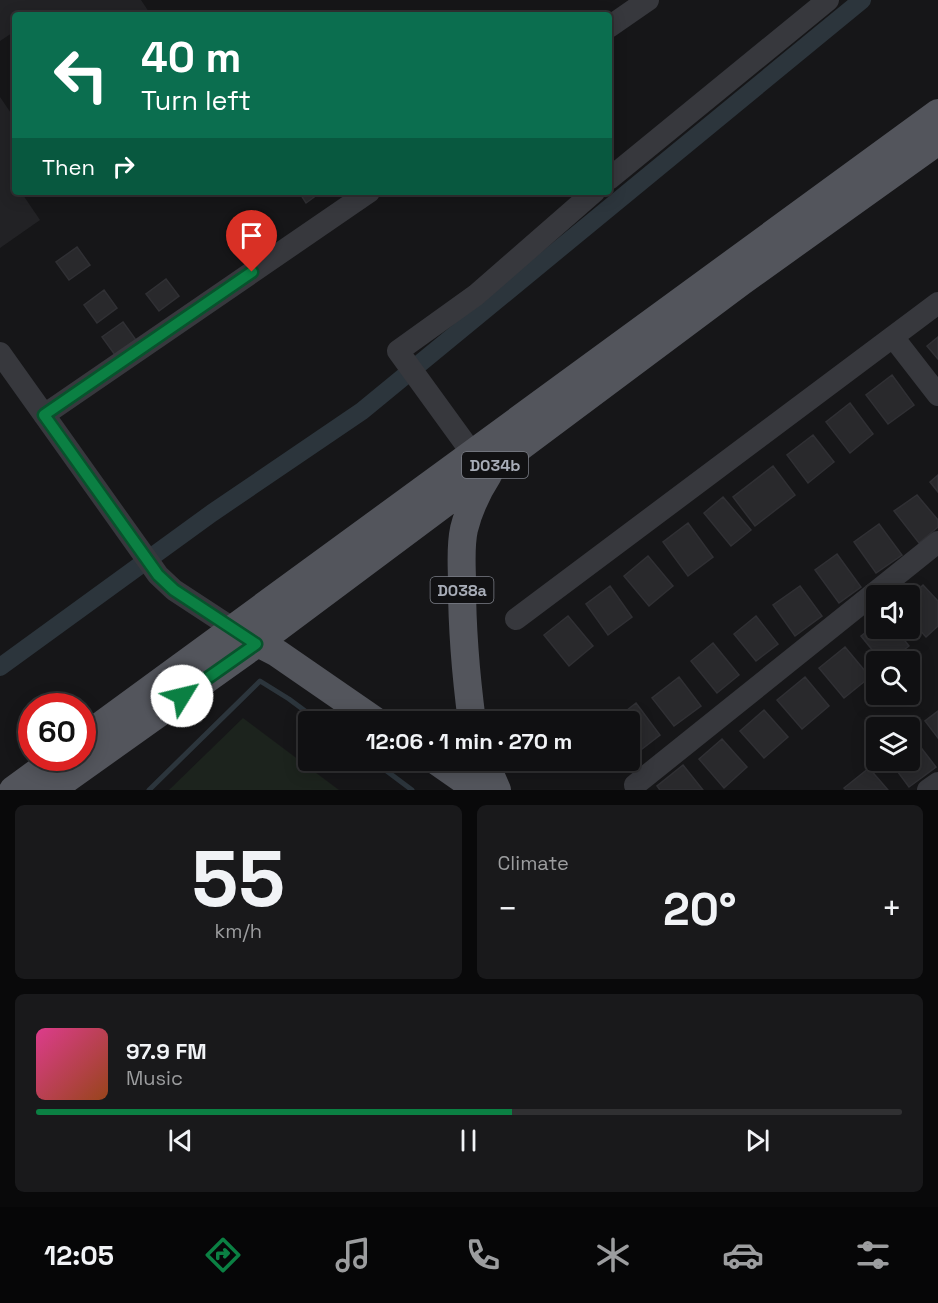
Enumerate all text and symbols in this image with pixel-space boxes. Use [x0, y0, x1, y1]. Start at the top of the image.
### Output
text: 40 m [141, 31, 241, 84]
icon: left [42, 36, 120, 114]
text: Turn left [141, 83, 251, 118]
icon: right [107, 150, 140, 183]
text: Then [42, 153, 95, 181]
pin [226, 210, 277, 272]
icon: arrive [235, 219, 268, 252]
road number: D034b [462, 452, 528, 478]
road number: D038a [430, 577, 494, 603]
map controls [866, 585, 920, 771]
button: sound [866, 585, 920, 639]
button: search [866, 651, 920, 705]
position arrow [150, 664, 214, 728]
speed limit sign: 60 [18, 693, 96, 771]
button: layers [866, 717, 920, 771]
text: 12:06 · 1 min · 270 m [366, 727, 572, 755]
text: 55 [191, 829, 285, 929]
text: Climate [498, 850, 569, 876]
text: 20° [663, 881, 737, 938]
text: − [498, 888, 518, 930]
text: + [882, 888, 902, 930]
text: km/h [214, 918, 262, 944]
text: 97.9 FM [126, 1037, 207, 1065]
text: Music [126, 1065, 183, 1091]
icon: previous [164, 1124, 197, 1157]
icon: pause [452, 1124, 485, 1157]
icon: next [741, 1124, 774, 1157]
icon: directions [202, 1234, 244, 1276]
icon: music [332, 1234, 374, 1276]
icon: phone [462, 1234, 504, 1276]
icon: climate [592, 1234, 634, 1276]
icon: car [722, 1234, 764, 1276]
icon: filters [852, 1234, 894, 1276]
text: 12:05 [44, 1238, 114, 1273]

